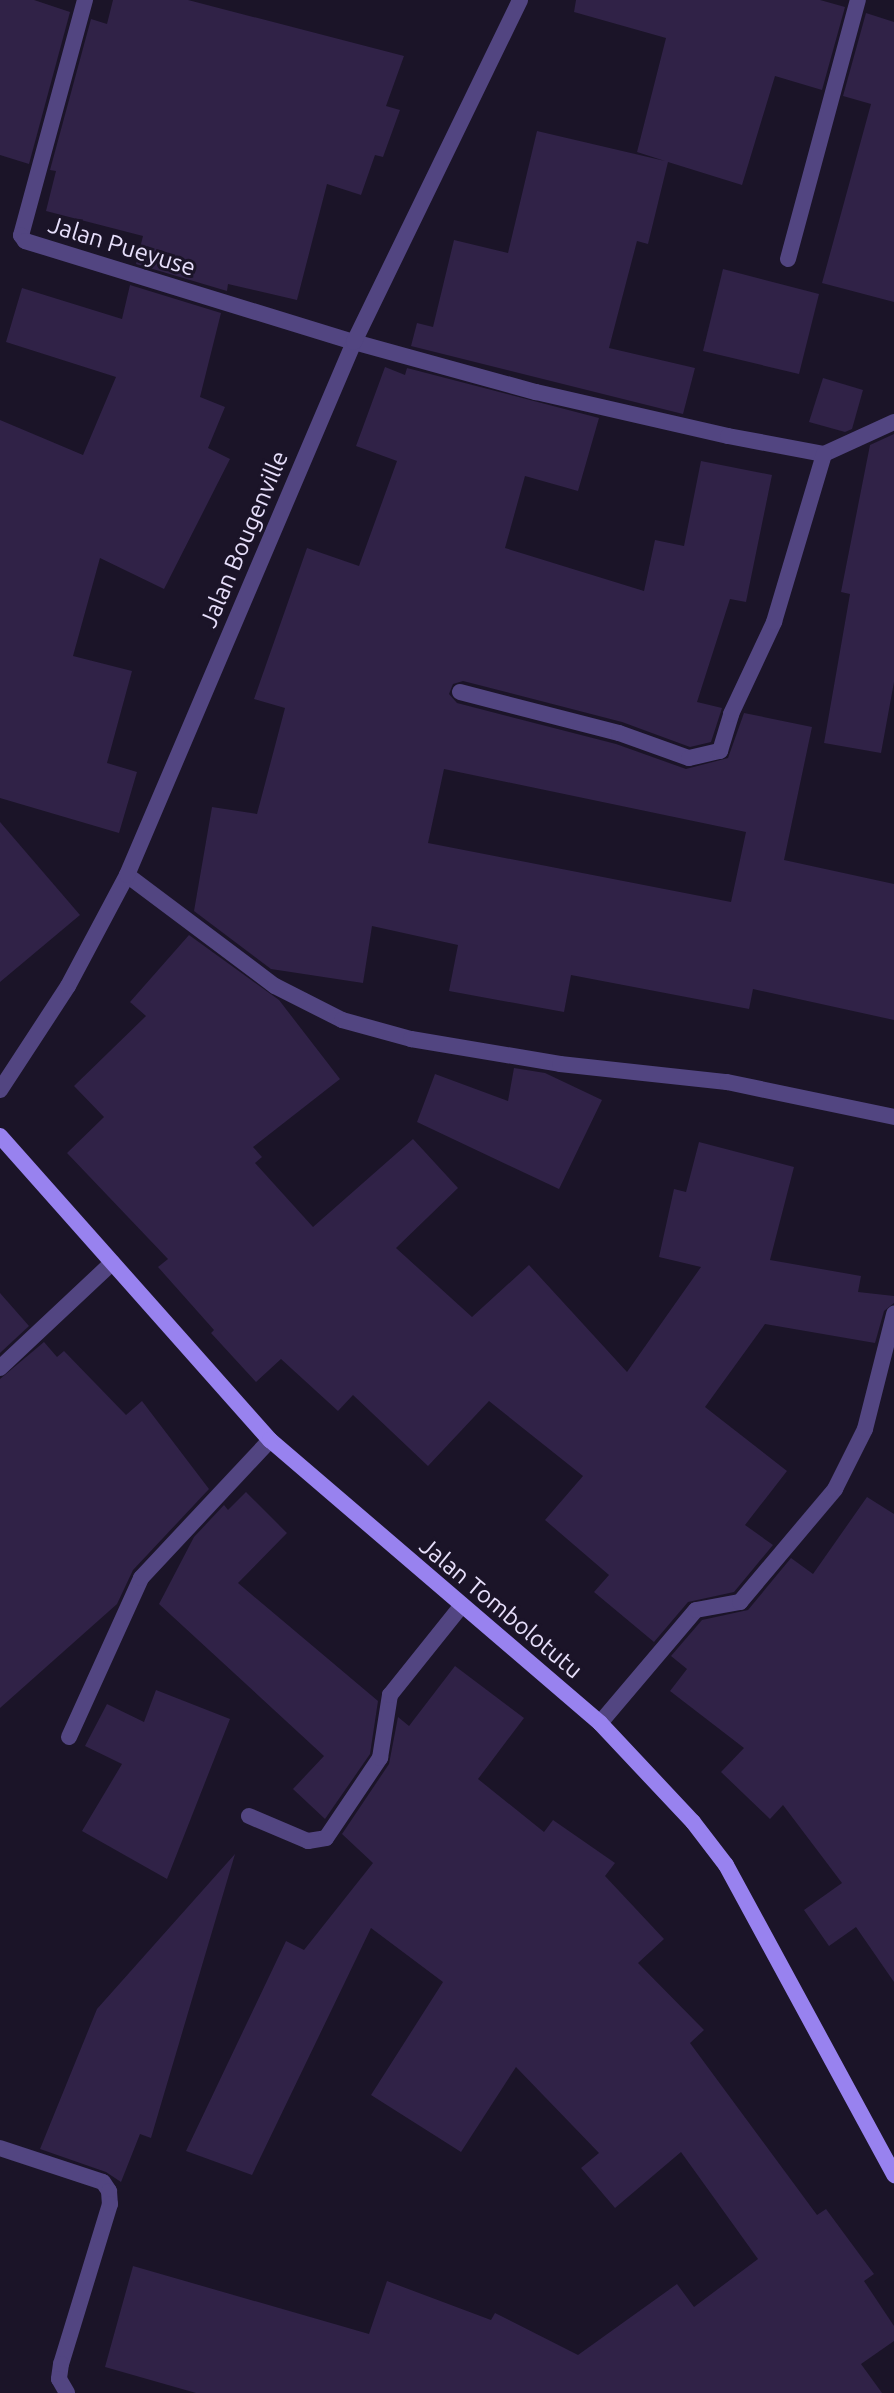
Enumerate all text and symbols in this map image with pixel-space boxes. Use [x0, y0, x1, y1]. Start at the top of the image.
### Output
street label: Jalan Pueyuse [45, 210, 199, 282]
street label: Jalan Bougenville [194, 446, 294, 632]
street label: Jalan Tombolotutu [414, 1532, 588, 1684]

